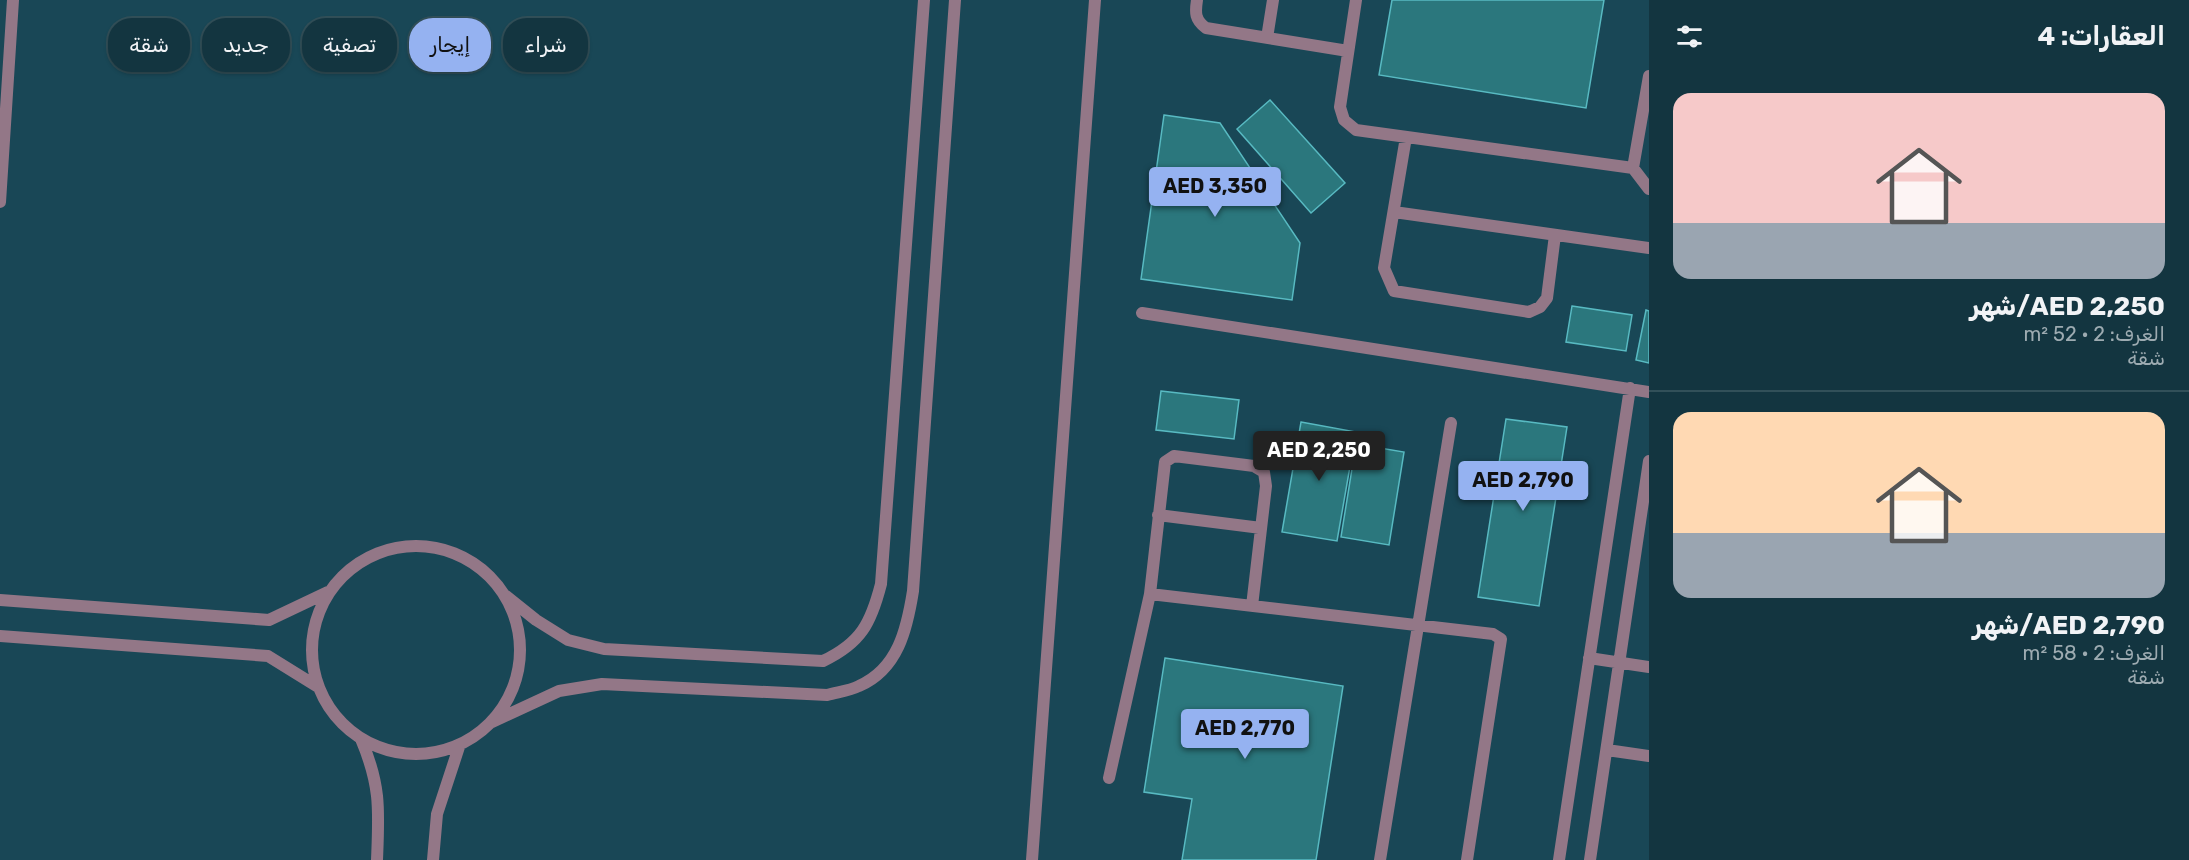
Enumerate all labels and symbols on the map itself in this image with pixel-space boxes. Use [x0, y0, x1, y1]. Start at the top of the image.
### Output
pin: AED 3,350 [1146, 167, 1284, 218]
pin: AED 2,250 [1250, 431, 1388, 482]
pin: AED 2,790 [1454, 461, 1592, 512]
pin: AED 2,770 [1176, 709, 1314, 760]

